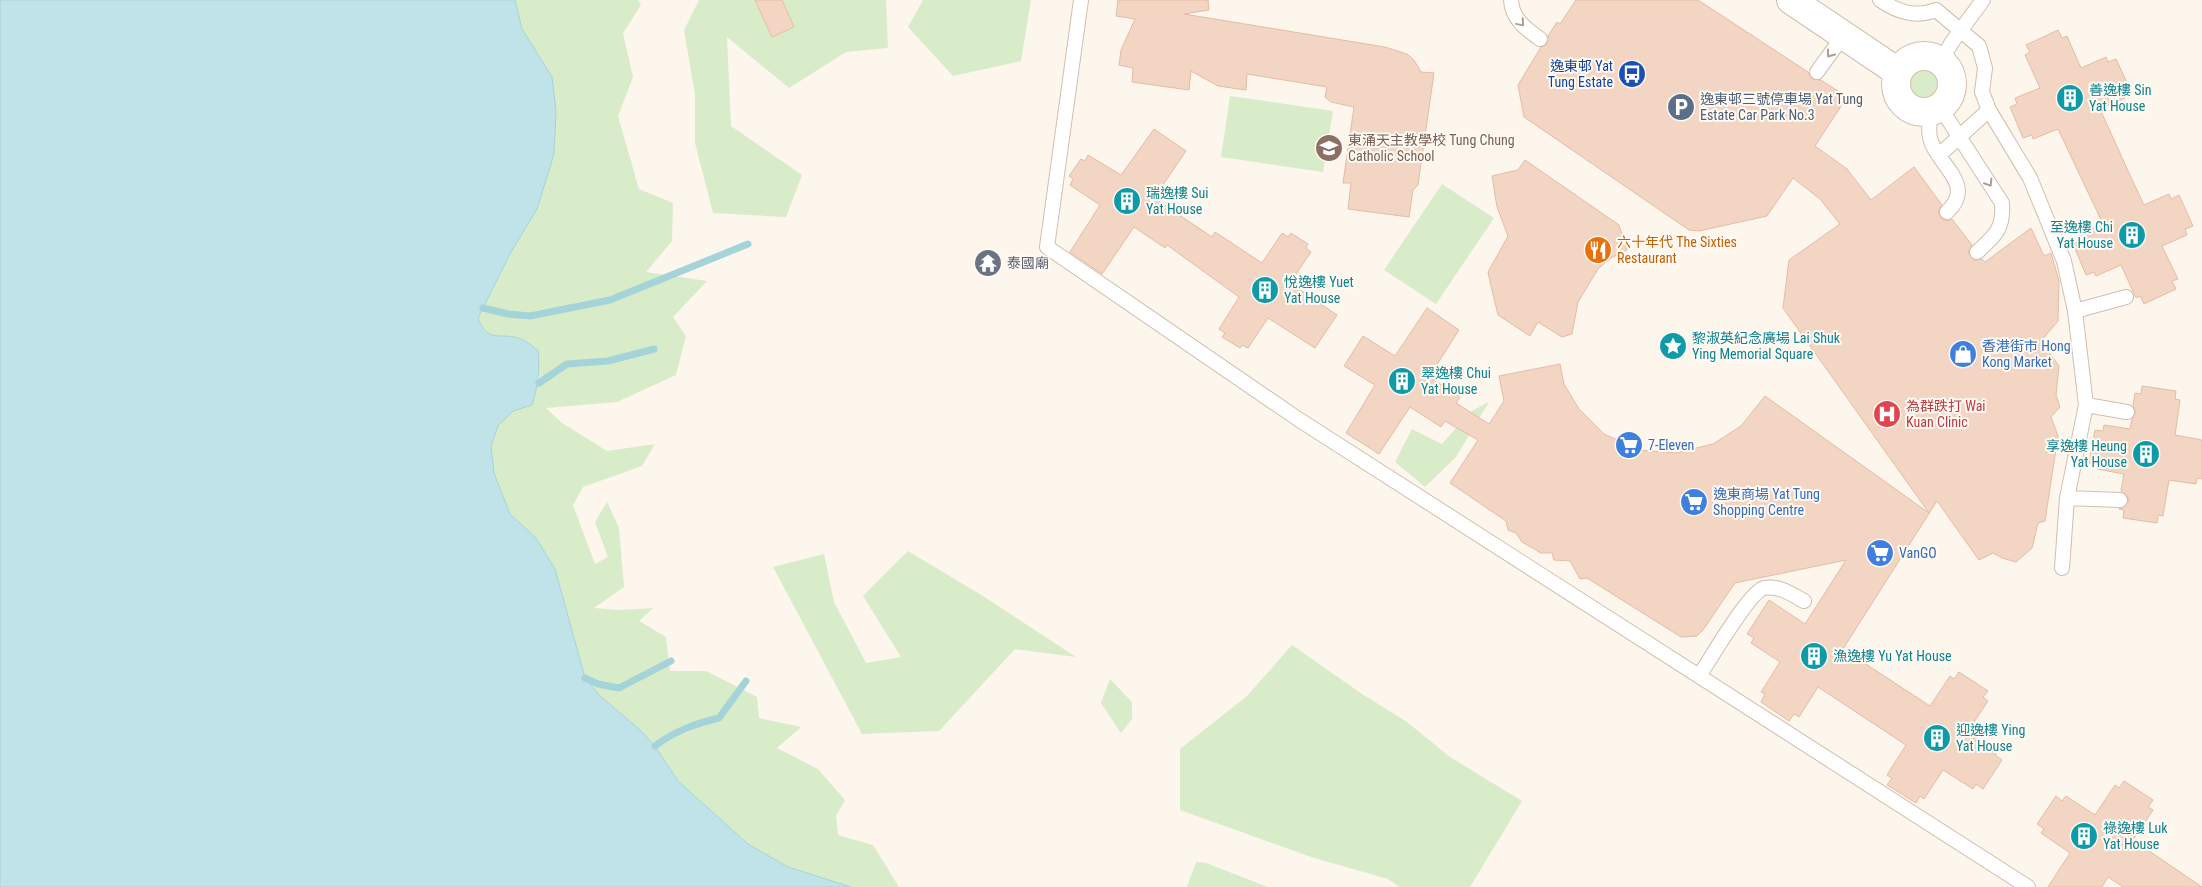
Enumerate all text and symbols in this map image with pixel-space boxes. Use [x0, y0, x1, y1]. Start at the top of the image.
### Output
one-way arrow [1515, 17, 1524, 26]
one-way arrow [1827, 48, 1836, 58]
place label: 逸東邨 Yat Tung Estate [1548, 58, 1613, 90]
bus stop icon: 逸東邨 Yat Tung Estate [1617, 59, 1647, 89]
place label: 善逸樓 Sin Yat House [2089, 82, 2151, 114]
building icon: 善逸樓 Sin Yat House [2055, 83, 2085, 113]
place label: 逸東邨三號停車場 Yat Tung Estate Car Park No.3 [1700, 91, 1863, 123]
parking icon: 逸東邨三號停車場 Yat Tung Estate Car Park No.3 [1666, 92, 1696, 122]
place label: 東涌天主教學校 Tung Chung Catholic School [1348, 132, 1515, 164]
school or university icon: 東涌天主教學校 Tung Chung Catholic School [1314, 133, 1344, 163]
one-way arrow [1983, 178, 1993, 187]
place label: 瑞逸樓 Sui Yat House [1146, 185, 1208, 217]
building icon: 瑞逸樓 Sui Yat House [1112, 186, 1142, 216]
place label: 至逸樓 Chi Yat House [2050, 219, 2113, 251]
building icon: 至逸樓 Chi Yat House [2117, 220, 2147, 250]
place label: 六十年代 The Sixties Restaurant [1617, 234, 1737, 266]
restaurant icon: 六十年代 The Sixties Restaurant [1583, 235, 1613, 265]
temple icon: 泰國廟 [973, 248, 1003, 278]
place label: 泰國廟 [1007, 255, 1049, 271]
place label: 悅逸樓 Yuet Yat House [1284, 274, 1354, 306]
building icon: 悅逸樓 Yuet Yat House [1250, 275, 1280, 305]
place label: 黎淑英紀念廣場 Lai Shuk Ying Memorial Square [1692, 330, 1841, 362]
place icon: 黎淑英紀念廣場 Lai Shuk Ying Memorial Square [1658, 331, 1688, 361]
place label: 香港街市 Hong Kong Market [1982, 338, 2071, 370]
shop icon: 香港街市 Hong Kong Market [1948, 339, 1978, 369]
place label: 翠逸樓 Chui Yat House [1421, 365, 1491, 397]
building icon: 翠逸樓 Chui Yat House [1387, 366, 1417, 396]
place label: 為群跌打 Wai Kuan Clinic [1906, 398, 1986, 430]
hospital icon: 為群跌打 Wai Kuan Clinic [1872, 399, 1902, 429]
supermarket icon: 7-Eleven [1614, 430, 1644, 460]
place label: 7-Eleven [1648, 437, 1694, 453]
place label: 享逸樓 Heung Yat House [2046, 438, 2127, 470]
building icon: 享逸樓 Heung Yat House [2131, 439, 2161, 469]
place label: 逸東商場 Yat Tung Shopping Centre [1713, 486, 1820, 518]
supermarket icon: 逸東商場 Yat Tung Shopping Centre [1679, 487, 1709, 517]
supermarket icon: VanGO [1865, 538, 1895, 568]
place label: VanGO [1899, 545, 1937, 561]
building icon: 漁逸樓 Yu Yat House [1799, 641, 1829, 671]
place label: 漁逸樓 Yu Yat House [1833, 648, 1952, 664]
place label: 迎逸樓 Ying Yat House [1956, 722, 2025, 754]
building icon: 迎逸樓 Ying Yat House [1922, 723, 1952, 753]
place label: 祿逸樓 Luk Yat House [2103, 820, 2168, 852]
building icon: 祿逸樓 Luk Yat House [2069, 821, 2099, 851]

